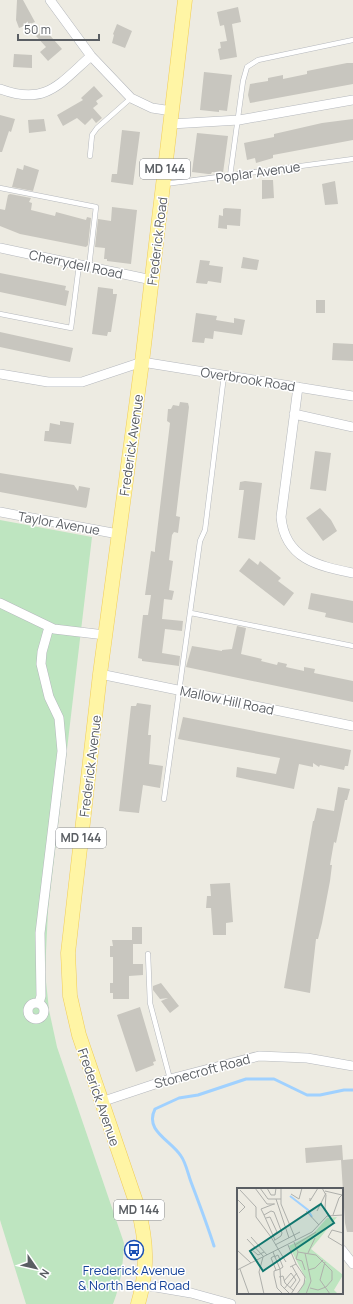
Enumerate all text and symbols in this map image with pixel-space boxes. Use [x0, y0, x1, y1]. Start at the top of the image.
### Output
scale bar [18, 16, 99, 42]
text: 50 m [24, 21, 51, 38]
street label: Poplar Avenue [215, 157, 302, 187]
road number: MD 144 [140, 159, 190, 179]
street label: Frederick Road [143, 196, 171, 286]
street label: Cherrydell Road [28, 245, 124, 283]
street label: Overbrook Road [199, 363, 297, 395]
street label: Frederick Avenue [115, 393, 147, 497]
street label: Taylor Avenue [17, 507, 102, 539]
street label: Mallow Hill Road [178, 681, 276, 719]
street label: Frederick Avenue [75, 714, 105, 818]
road number: MD 144 [56, 828, 106, 848]
street label: Frederick Avenue [74, 1046, 124, 1149]
street label: Stonecroft Road [152, 1050, 252, 1092]
inset map [237, 1188, 343, 1294]
road number: MD 144 [114, 1200, 164, 1220]
bus stop icon: Frederick Avenue & North Bend Road [123, 1239, 145, 1261]
north arrow [16, 1248, 56, 1288]
place label: Frederick Avenue & North Bend Road [78, 1261, 190, 1294]
text: N [36, 1266, 53, 1281]

